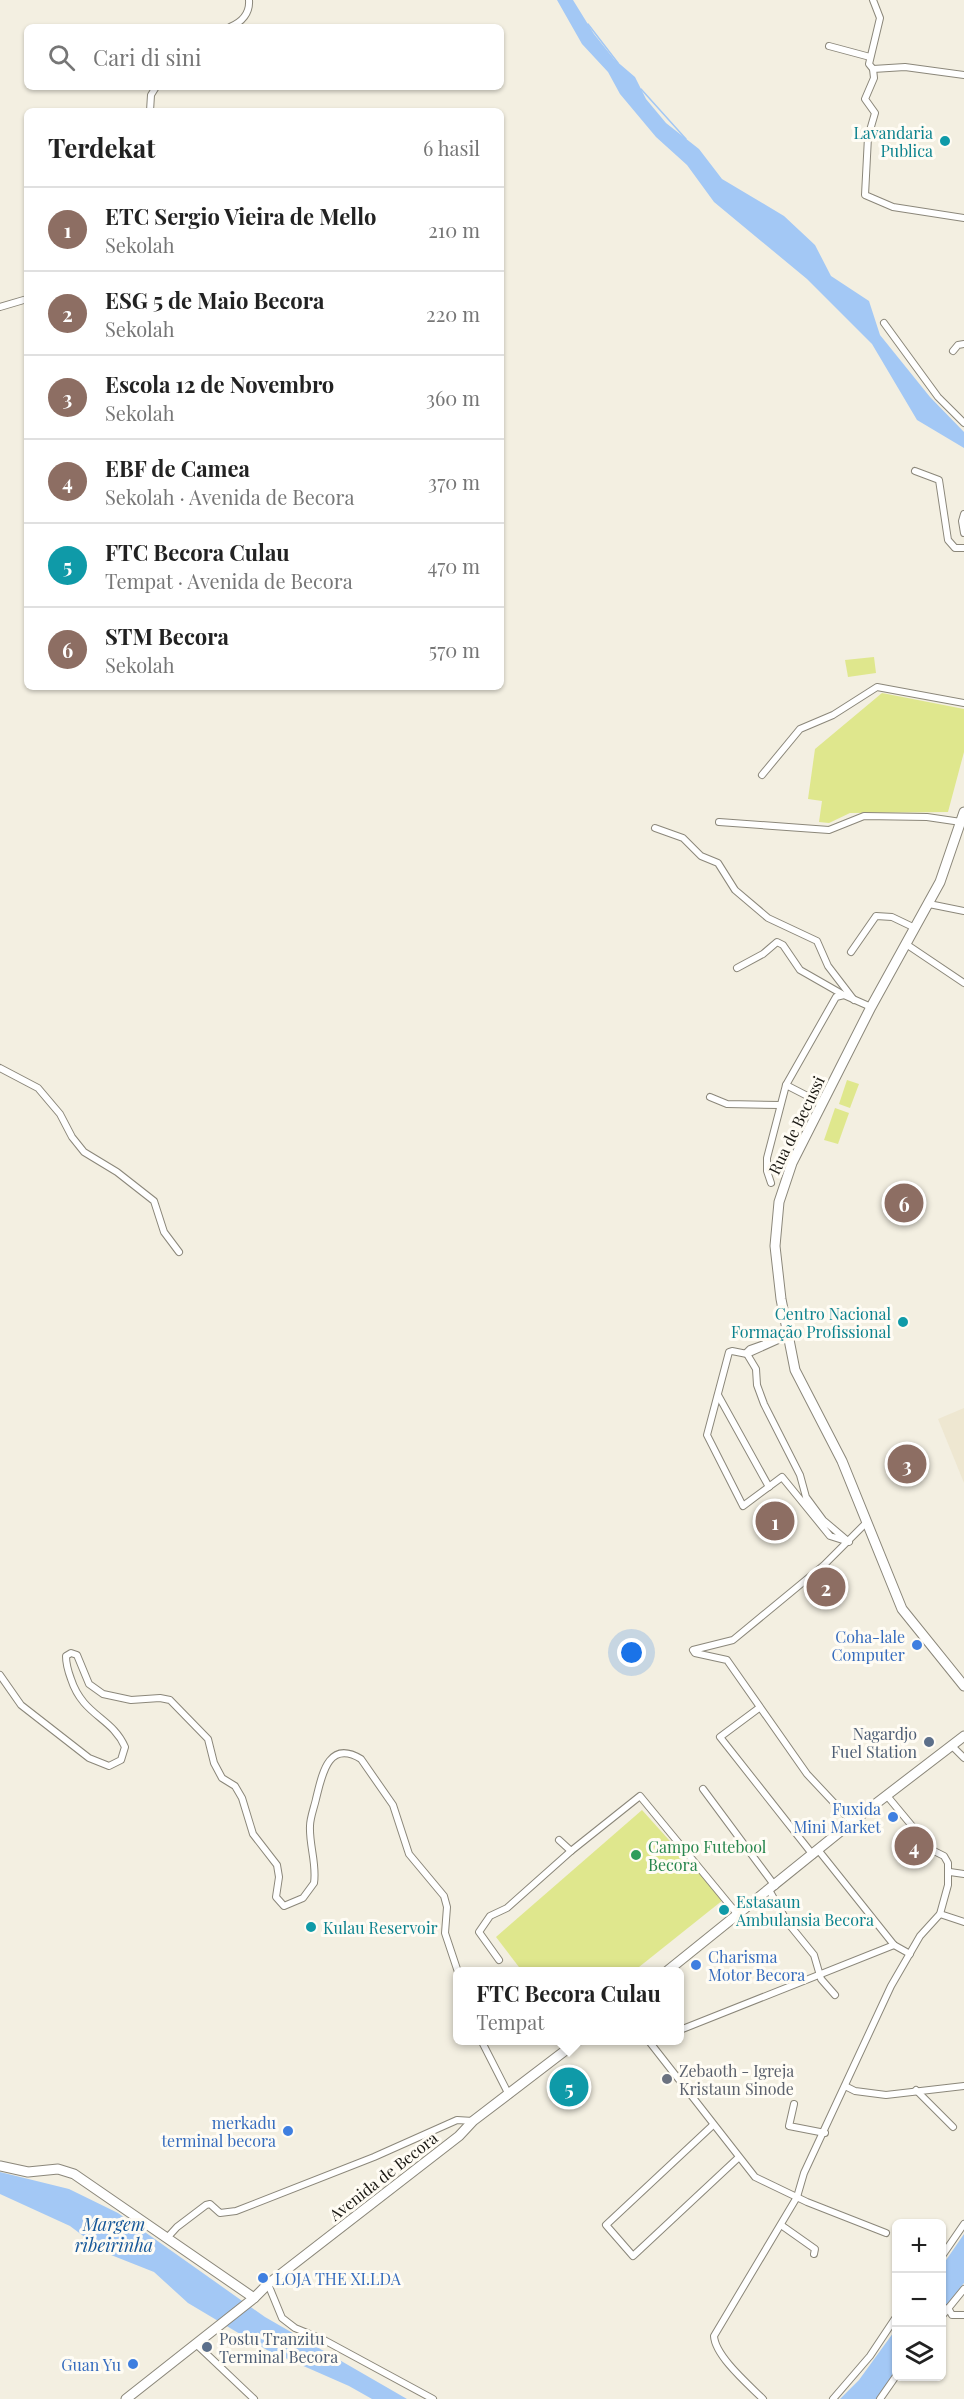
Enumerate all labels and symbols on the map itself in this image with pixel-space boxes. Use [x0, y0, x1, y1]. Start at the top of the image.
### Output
place label: Lavandaria Publica [853, 122, 933, 161]
marker: Lavandaria Publica [938, 134, 952, 148]
street label: Rua de Becussi [763, 1072, 829, 1178]
pin: 6 [884, 1180, 924, 1226]
place label: Centro Nacional Formação Profissional [731, 1303, 891, 1342]
marker: Centro Nacional Formação Profissional [896, 1315, 910, 1329]
pin: 3 [888, 1442, 926, 1486]
pin: 1 [756, 1498, 794, 1544]
pin: 2 [806, 1564, 846, 1610]
place label: Coha-lale Computer [832, 1626, 905, 1665]
your location [617, 1638, 646, 1667]
marker: Coha-lale Computer [910, 1638, 924, 1652]
place label: Nagardjo Fuel Station [831, 1723, 917, 1762]
marker: Nagardjo Fuel Station [922, 1735, 936, 1749]
place label: Fuxida Mini Market [793, 1798, 881, 1837]
marker: Fuxida Mini Market [886, 1810, 900, 1824]
pin: 4 [894, 1824, 934, 1868]
place label: Campo Futebool Becora [648, 1836, 767, 1875]
marker: Campo Futebool Becora [629, 1848, 643, 1862]
place label: Estasaun Ambulansia Becora [735, 1891, 874, 1930]
marker: Estasaun Ambulansia Becora [717, 1903, 731, 1917]
place label: Kulau Reservoir [323, 1917, 438, 1938]
marker: Kulau Reservoir [304, 1920, 318, 1934]
place label: Charisma Motor Becora [708, 1946, 805, 1985]
marker: Charisma Motor Becora [689, 1958, 703, 1972]
place label: Zebaoth - Igreja Kristaun Sinode [679, 2060, 794, 2099]
pin: 5 [550, 2064, 588, 2110]
marker: Zebaoth - Igreja Kristaun Sinode [660, 2072, 674, 2086]
place label: merkadu terminal becora [161, 2112, 276, 2151]
marker: merkadu terminal becora [281, 2124, 295, 2138]
street label: Avenida de Becora [324, 2127, 442, 2226]
water label: Margem ribeirinha [75, 2212, 153, 2257]
place label: LOJA THE XI.LDA [275, 2268, 402, 2289]
marker: LOJA THE XI.LDA [256, 2271, 270, 2285]
place label: Postu Tranzitu Terminal Becora [219, 2328, 338, 2367]
marker: Postu Tranzitu Terminal Becora [200, 2340, 214, 2354]
place label: Guan Yu [61, 2354, 121, 2375]
marker: Guan Yu [126, 2357, 140, 2371]

